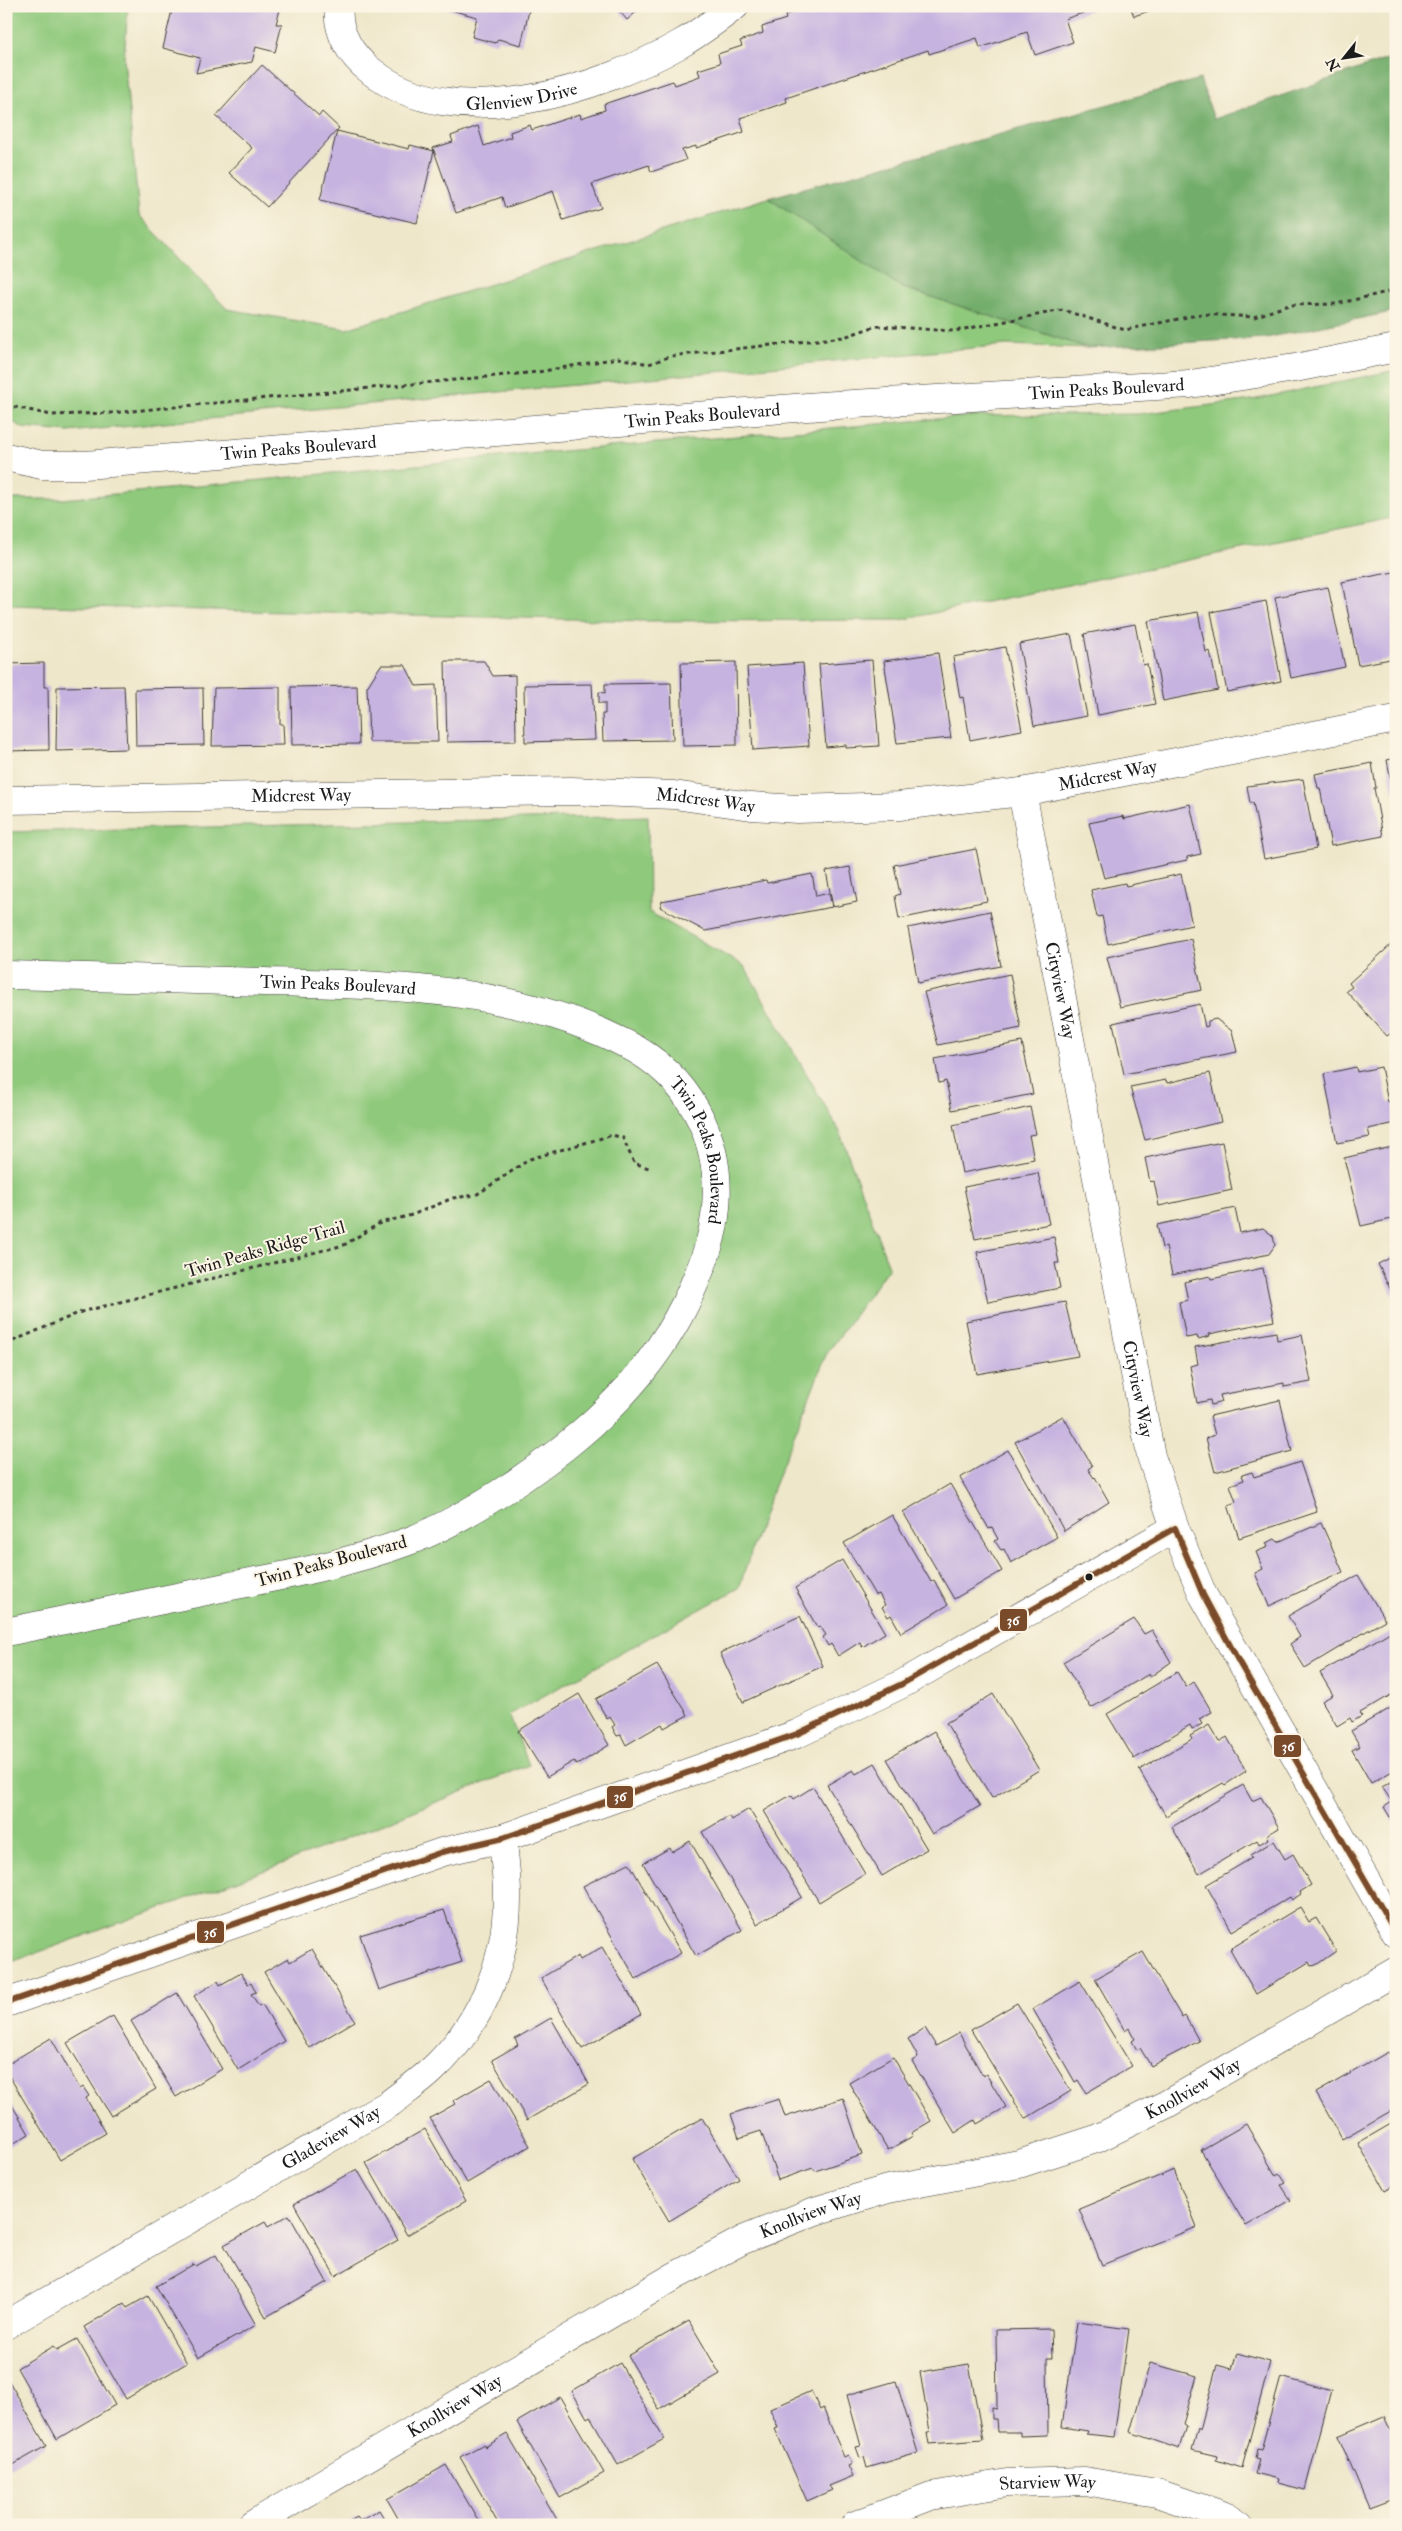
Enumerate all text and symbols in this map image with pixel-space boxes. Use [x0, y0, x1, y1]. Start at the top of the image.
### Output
north arrow [1320, 32, 1370, 82]
text: N [1322, 54, 1344, 75]
street label: Glenview Drive [466, 77, 581, 116]
street label: Twin Peaks Boulevard [1028, 373, 1185, 406]
street label: Twin Peaks Boulevard [623, 398, 781, 434]
street label: Twin Peaks Boulevard [220, 431, 377, 466]
street label: Midcrest Way [1056, 755, 1160, 797]
street label: Midcrest Way [251, 783, 352, 808]
street label: Midcrest Way [655, 783, 757, 818]
street label: Cityview Way [1039, 940, 1081, 1042]
street label: Twin Peaks Boulevard [259, 971, 417, 1001]
street label: Twin Peaks Boulevard [664, 1072, 728, 1226]
street label: Twin Peaks Ridge Trail [183, 1216, 348, 1283]
street label: Cityview Way [1117, 1338, 1158, 1440]
street label: Twin Peaks Boulevard [253, 1530, 410, 1593]
unlabelled marker [1084, 1572, 1094, 1582]
line badge: 36 [999, 1608, 1028, 1632]
text: 36 [1007, 1612, 1020, 1629]
line badge: 36 [1273, 1734, 1302, 1758]
text: 36 [1282, 1738, 1295, 1755]
line badge: 36 [606, 1785, 634, 1809]
text: 36 [614, 1788, 627, 1805]
line badge: 36 [196, 1920, 225, 1944]
text: 36 [204, 1924, 217, 1941]
street label: Knollview Way [1141, 2052, 1246, 2125]
street label: Gladeview Way [278, 2100, 386, 2176]
street label: Knollview Way [757, 2186, 865, 2244]
street label: Knollview Way [403, 2369, 507, 2443]
street label: Starview Way [997, 2470, 1099, 2496]

